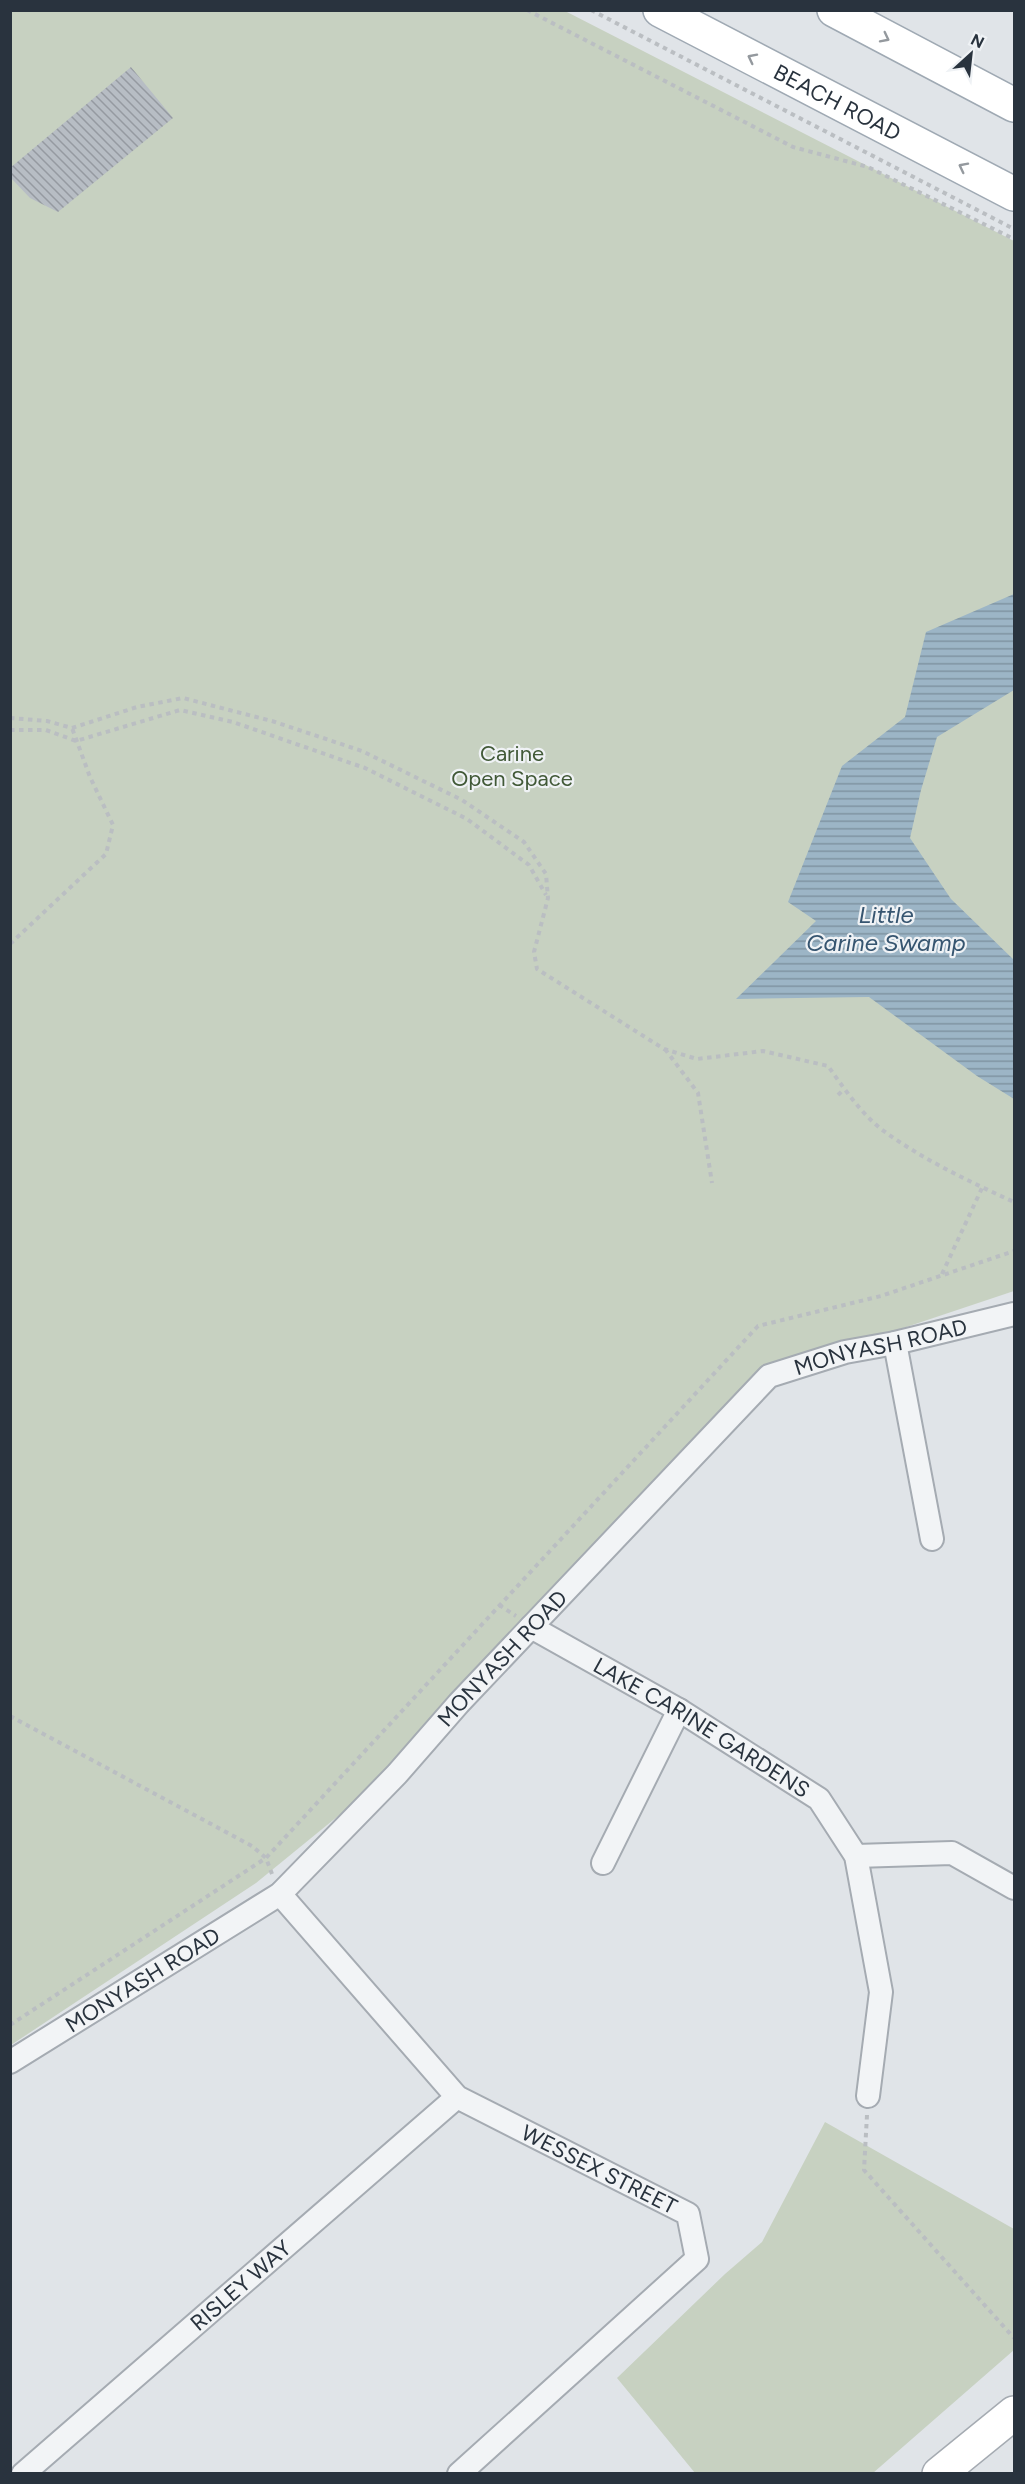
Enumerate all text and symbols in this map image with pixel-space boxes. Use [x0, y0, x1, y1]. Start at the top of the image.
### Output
north arrow [941, 24, 1001, 84]
one-way arrow [879, 30, 890, 42]
text: N [968, 30, 987, 52]
one-way arrow [748, 54, 758, 65]
street label: BEACH ROAD [769, 58, 905, 147]
one-way arrow [958, 163, 969, 174]
park label: Carine Open Space [451, 740, 573, 792]
water label: Little Carine Swamp [806, 900, 966, 957]
street label: MONYASH ROAD [791, 1313, 970, 1381]
street label: MONYASH ROAD [432, 1585, 573, 1732]
street label: LAKE CARINE GARDENS [589, 1652, 815, 1804]
street label: MONYASH ROAD [60, 1922, 225, 2038]
street label: WESSEX STREET [517, 2119, 682, 2220]
street label: RISLEY WAY [185, 2234, 297, 2337]

